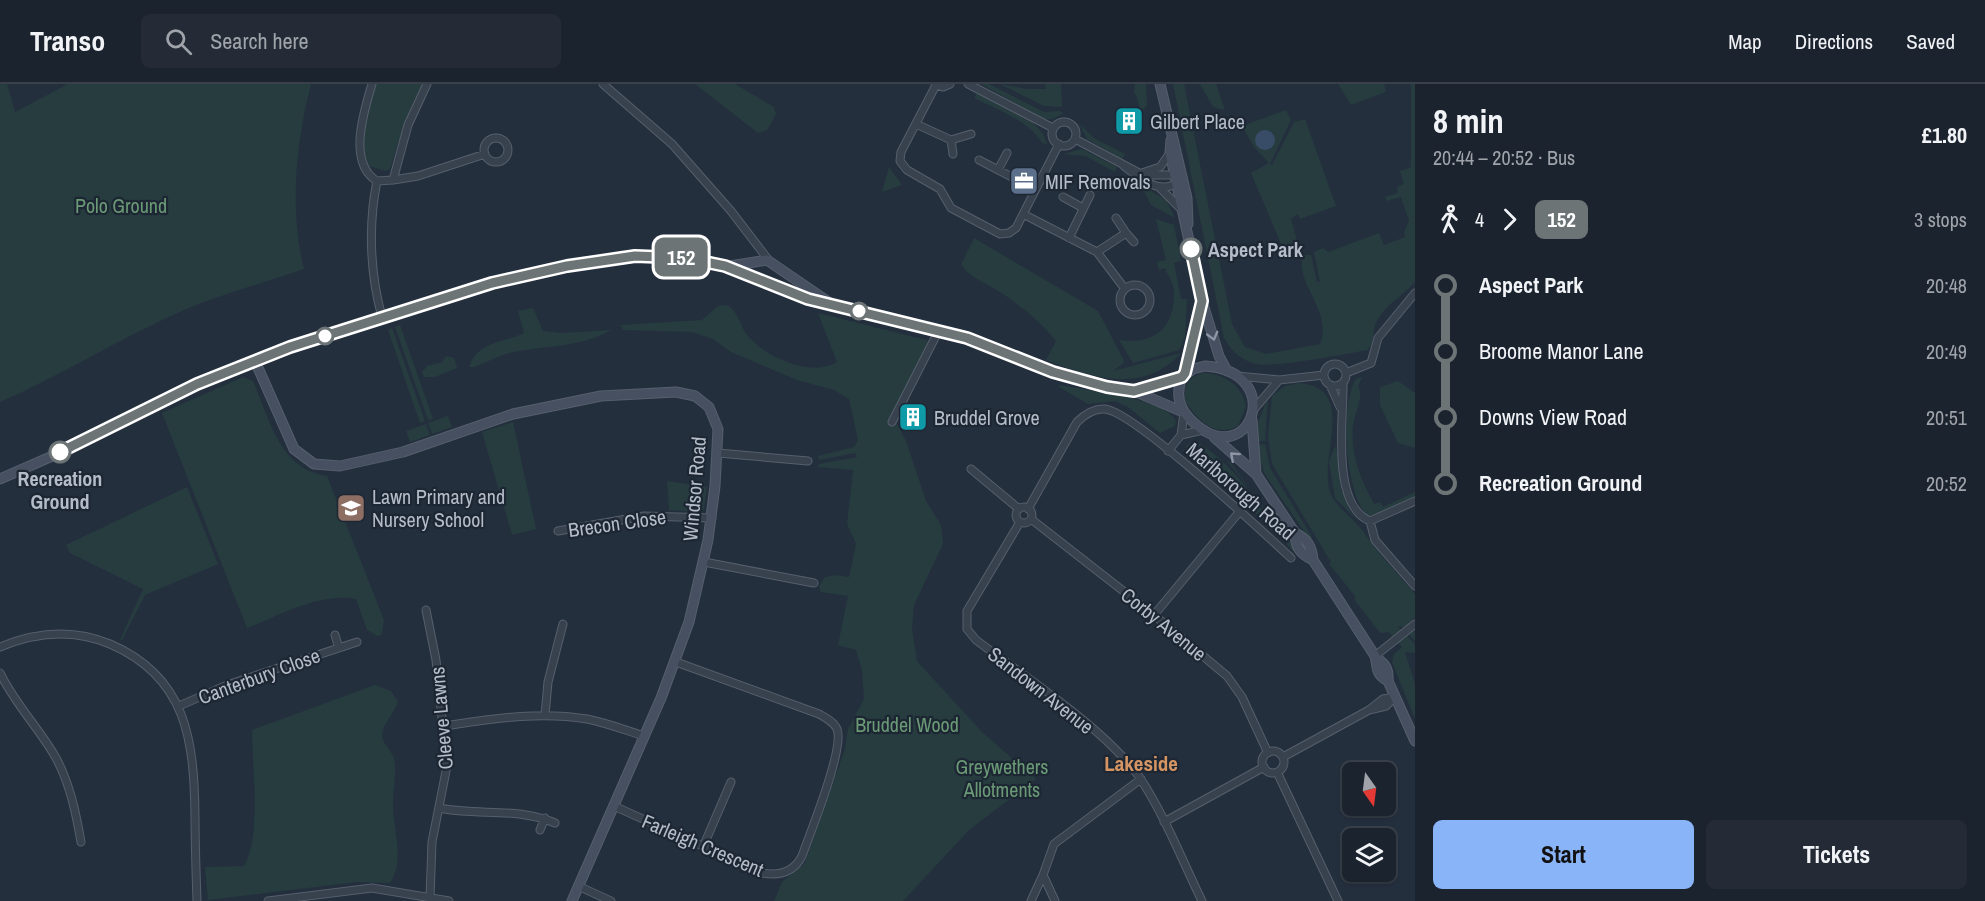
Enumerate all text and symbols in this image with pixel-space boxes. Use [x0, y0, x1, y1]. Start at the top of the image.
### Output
search box [141, 14, 561, 68]
text: Transo [30, 22, 105, 60]
icon: search [162, 25, 195, 58]
text: Search here [210, 26, 309, 56]
text: Map [1728, 27, 1762, 56]
text: Directions [1795, 27, 1873, 56]
text: Saved [1906, 27, 1955, 56]
text: 8 min [1433, 99, 1504, 143]
building icon: Gilbert Place [1113, 105, 1145, 137]
place label: Gilbert Place [1150, 108, 1245, 135]
text: £1.80 [1922, 120, 1967, 150]
text: 20:44 – 20:52 · Bus [1433, 144, 1575, 171]
office icon: MIF Removals [1008, 165, 1040, 197]
place label: MIF Removals [1045, 168, 1151, 195]
park label: Polo Ground [75, 192, 167, 219]
icon: walk [1433, 203, 1466, 236]
icon: forward [1493, 203, 1526, 236]
text: 152 [1547, 205, 1576, 234]
text: 4 [1475, 206, 1484, 233]
text: 3 stops [1914, 206, 1967, 233]
place label: Aspect Park [1208, 236, 1304, 263]
line badge: 152 [646, 238, 716, 276]
marker: Aspect Park [1180, 238, 1202, 260]
text: 152 [667, 243, 695, 272]
text: Aspect Park [1479, 270, 1583, 300]
text: 20:48 [1926, 272, 1967, 299]
unlabelled marker [850, 302, 868, 320]
unlabelled marker [316, 327, 334, 345]
one-way arrow [1206, 331, 1219, 341]
text: Broome Manor Lane [1479, 336, 1643, 366]
text: 20:49 [1926, 338, 1967, 365]
building icon: Bruddel Grove [897, 401, 929, 433]
text: Downs View Road [1479, 402, 1627, 432]
place label: Bruddel Grove [934, 404, 1040, 431]
text: 20:51 [1926, 404, 1967, 431]
street label: Windsor Road [676, 436, 712, 542]
street label: Marlborough Road [1181, 436, 1301, 546]
marker: Recreation Ground [49, 441, 71, 463]
one-way arrow [1231, 452, 1241, 463]
place label: Recreation Ground [18, 465, 102, 515]
text: Recreation Ground [1479, 468, 1642, 498]
text: 20:52 [1926, 470, 1967, 497]
place label: Lawn Primary and Nursery School [372, 483, 505, 533]
school or university icon: Lawn Primary and Nursery School [335, 492, 367, 524]
street label: Brecon Close [566, 503, 668, 543]
street label: Corby Avenue [1116, 581, 1212, 667]
street label: Sandown Avenue [982, 640, 1100, 740]
street label: Canterbury Close [194, 641, 324, 711]
street label: Cleeve Lawns [423, 666, 459, 770]
park label: Bruddel Wood [855, 711, 959, 738]
district label: Lakeside [1104, 749, 1178, 778]
park label: Greywethers Allotments [956, 753, 1048, 803]
north arrow [1342, 762, 1396, 816]
map controls [1342, 762, 1396, 882]
street label: Farleigh Crescent [638, 807, 768, 883]
button: Start [1433, 820, 1694, 889]
button: Tickets [1706, 820, 1967, 889]
button: layers [1342, 828, 1396, 882]

